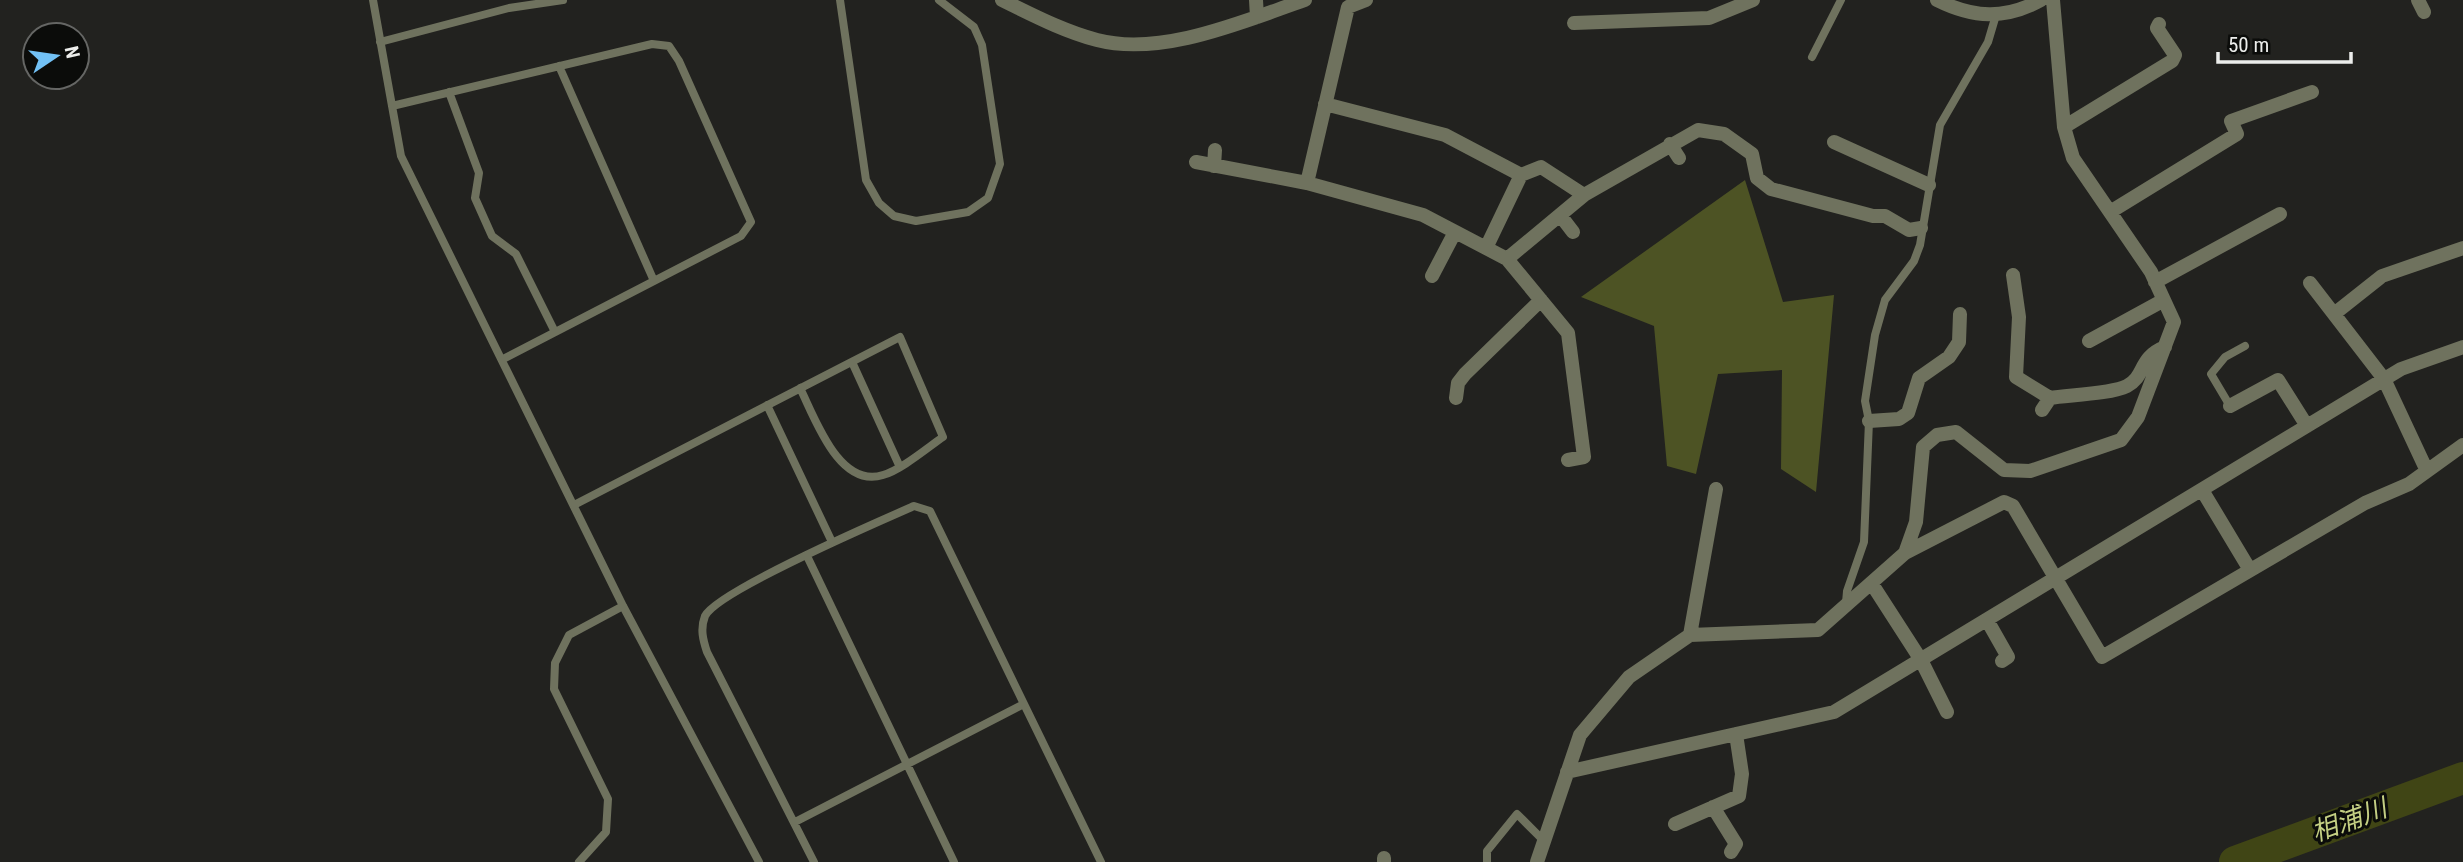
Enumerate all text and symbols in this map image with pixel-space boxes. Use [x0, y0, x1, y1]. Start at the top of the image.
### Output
north arrow [21, 21, 91, 91]
scale bar [2218, 21, 2351, 65]
text: 50 m [2228, 33, 2269, 57]
text: N [60, 44, 85, 61]
water label: 相浦川 [2307, 792, 2394, 847]

